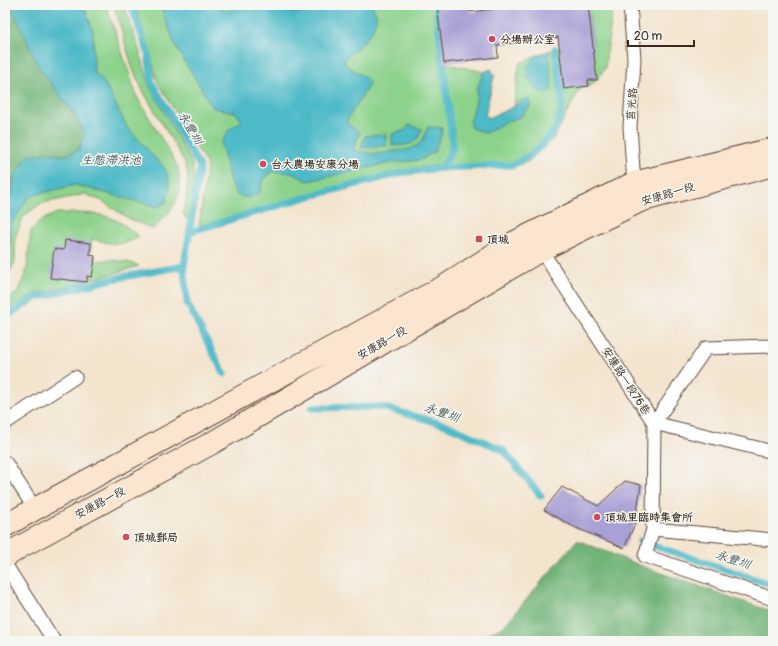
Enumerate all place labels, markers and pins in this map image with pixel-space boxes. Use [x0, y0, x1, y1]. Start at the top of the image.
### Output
place label: 分場辦公室 [500, 33, 555, 46]
marker: 分場辦公室 [487, 34, 497, 44]
place label: 台大農場安康分場 [271, 158, 359, 171]
marker: 台大農場安康分場 [258, 159, 268, 169]
place label: 頂城 [487, 233, 509, 246]
marker: 頂城 [474, 234, 484, 244]
place label: 頂城里臨時集會所 [605, 511, 693, 524]
marker: 頂城里臨時集會所 [592, 512, 602, 522]
place label: 頂城郵局 [134, 531, 178, 544]
marker: 頂城郵局 [121, 532, 131, 542]

